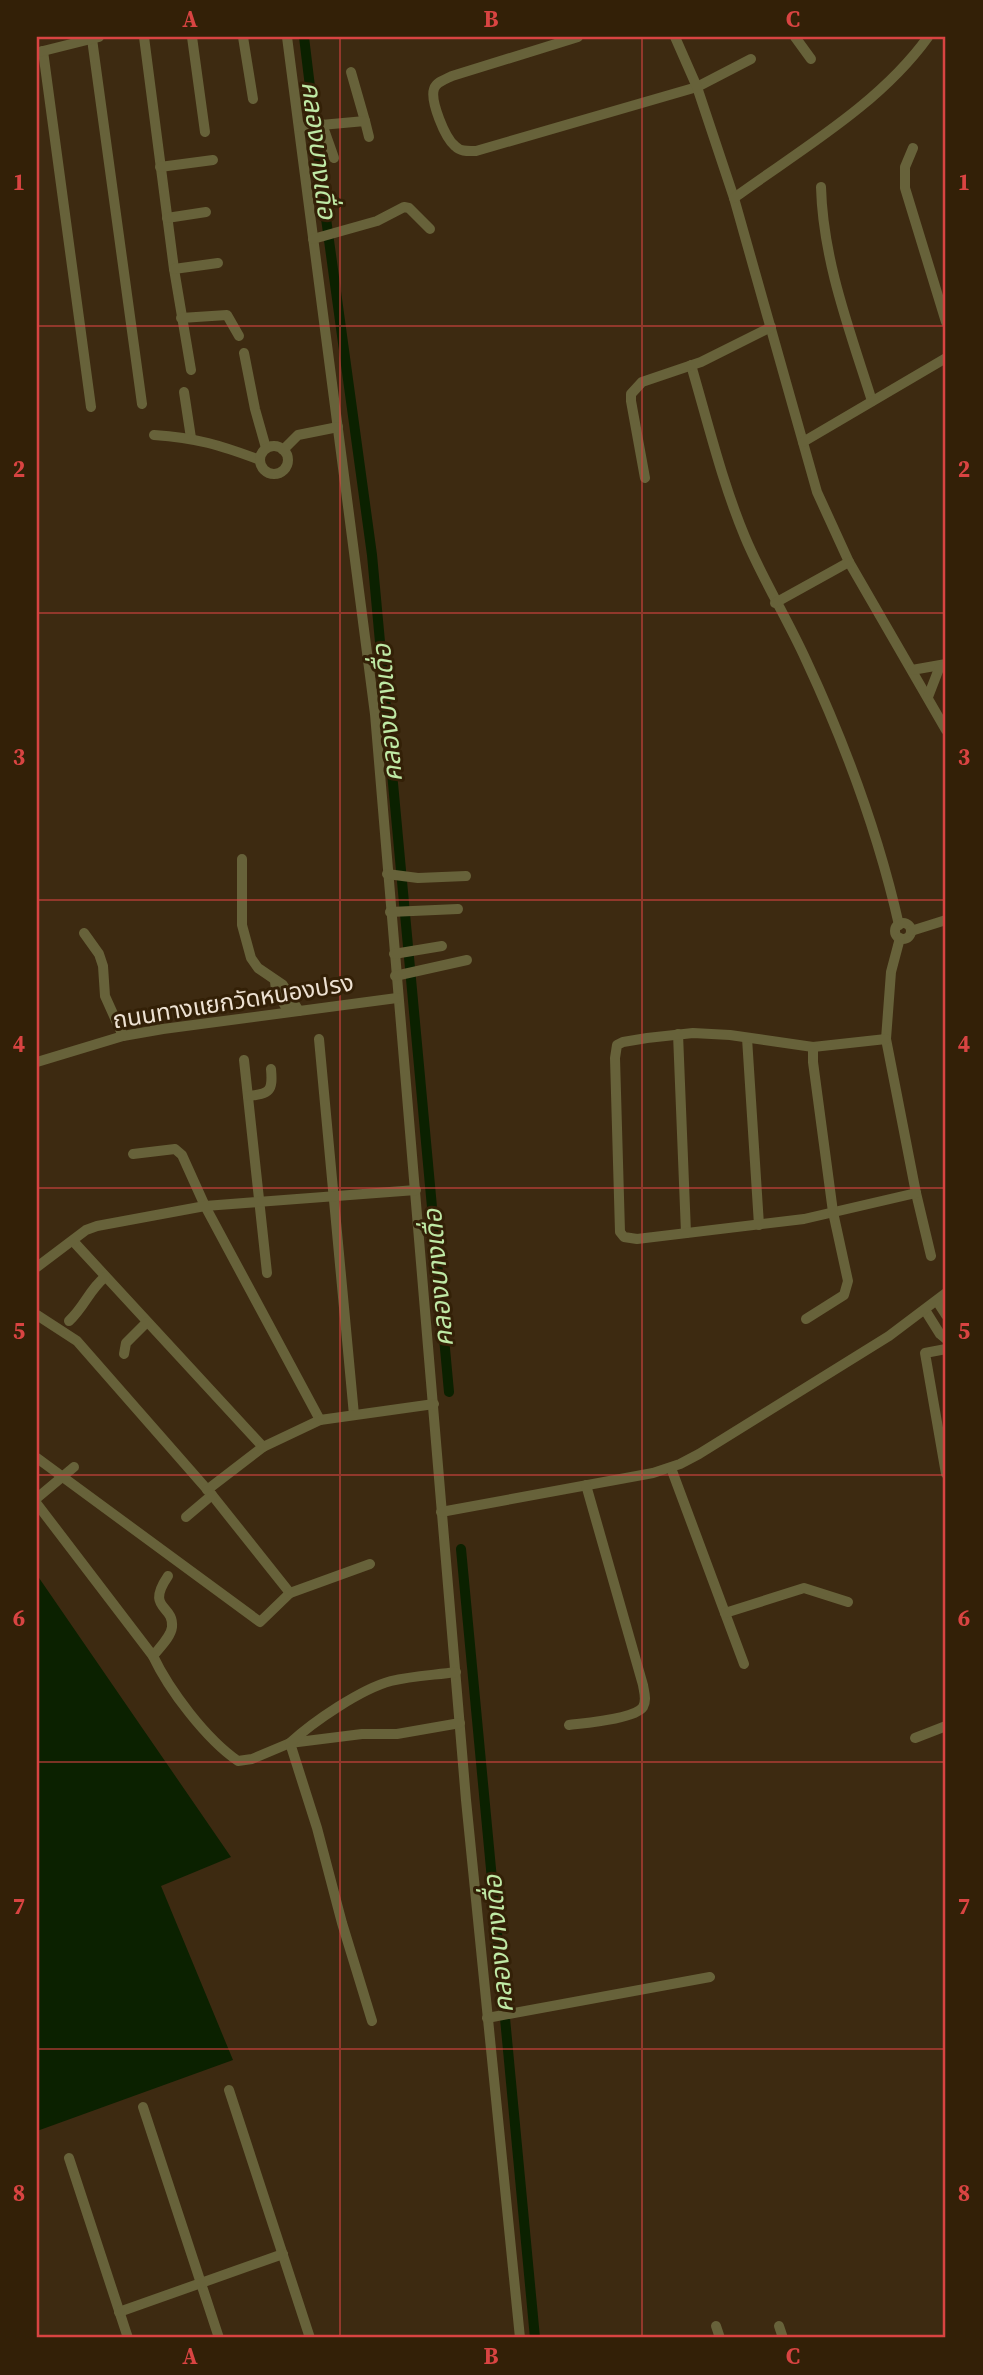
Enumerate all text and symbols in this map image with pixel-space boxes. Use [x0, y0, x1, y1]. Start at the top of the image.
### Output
text: A [182, 3, 198, 35]
text: B [484, 3, 499, 35]
text: C [786, 3, 800, 35]
water label: คลองบางเดื่อ [293, 79, 345, 222]
text: 1 [13, 166, 25, 198]
text: 1 [958, 166, 970, 198]
text: 2 [13, 453, 25, 485]
text: 2 [958, 453, 970, 485]
water label: คลองบางเดื่อ [363, 641, 411, 783]
text: 3 [13, 741, 25, 773]
text: 3 [958, 741, 970, 773]
street label: ถนนทางแยกวัดหนองปรง [110, 966, 356, 1036]
text: 4 [13, 1028, 25, 1060]
text: 4 [958, 1028, 970, 1060]
water label: คลองบางเดื่อ [414, 1206, 462, 1348]
text: 5 [13, 1315, 25, 1347]
text: 5 [958, 1315, 970, 1347]
text: 6 [13, 1602, 25, 1634]
text: 6 [958, 1602, 970, 1634]
water label: คลองบางเดื่อ [474, 1872, 522, 2014]
text: 7 [13, 1890, 25, 1922]
text: 7 [958, 1890, 970, 1922]
text: 8 [13, 2177, 25, 2209]
text: 8 [958, 2177, 970, 2209]
text: A [182, 2340, 198, 2372]
text: B [484, 2340, 499, 2372]
text: C [786, 2340, 800, 2372]

